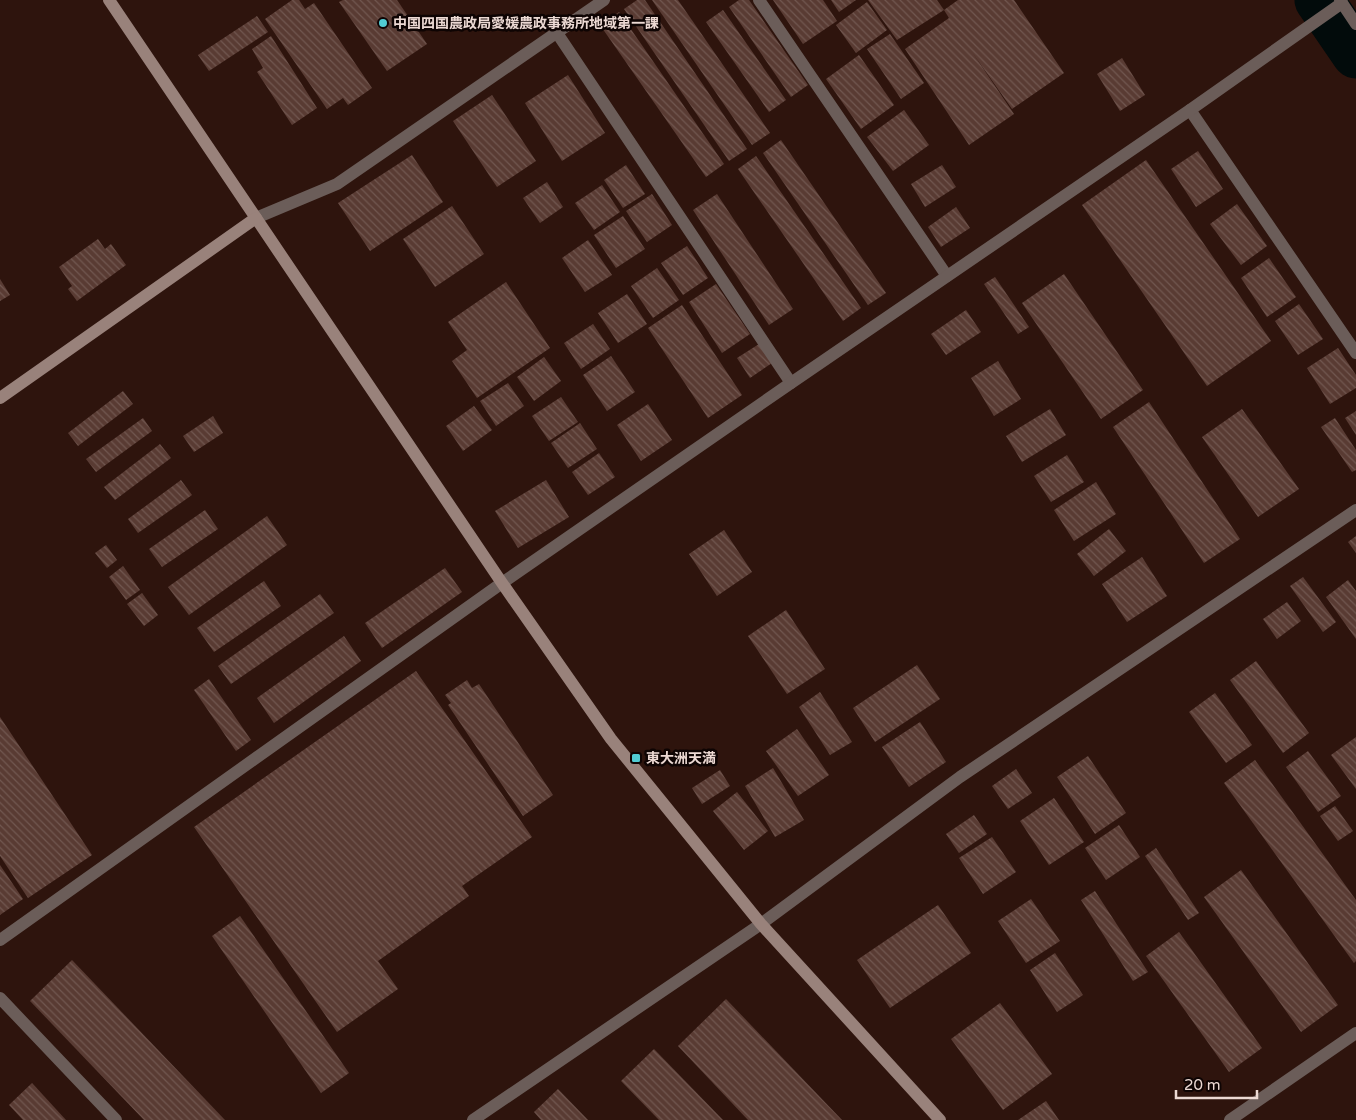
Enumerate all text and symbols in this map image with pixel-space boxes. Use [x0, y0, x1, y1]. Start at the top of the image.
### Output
place label: 中国四国農政局愛媛農政事務所地域第一課 [393, 15, 659, 32]
marker: 中国四国農政局愛媛農政事務所地域第一課 [377, 17, 389, 29]
place label: 東大洲天満 [646, 750, 716, 767]
marker: 東大洲天満 [630, 752, 642, 764]
scale bar [1176, 1068, 1257, 1100]
text: 20 m [1184, 1076, 1221, 1094]

